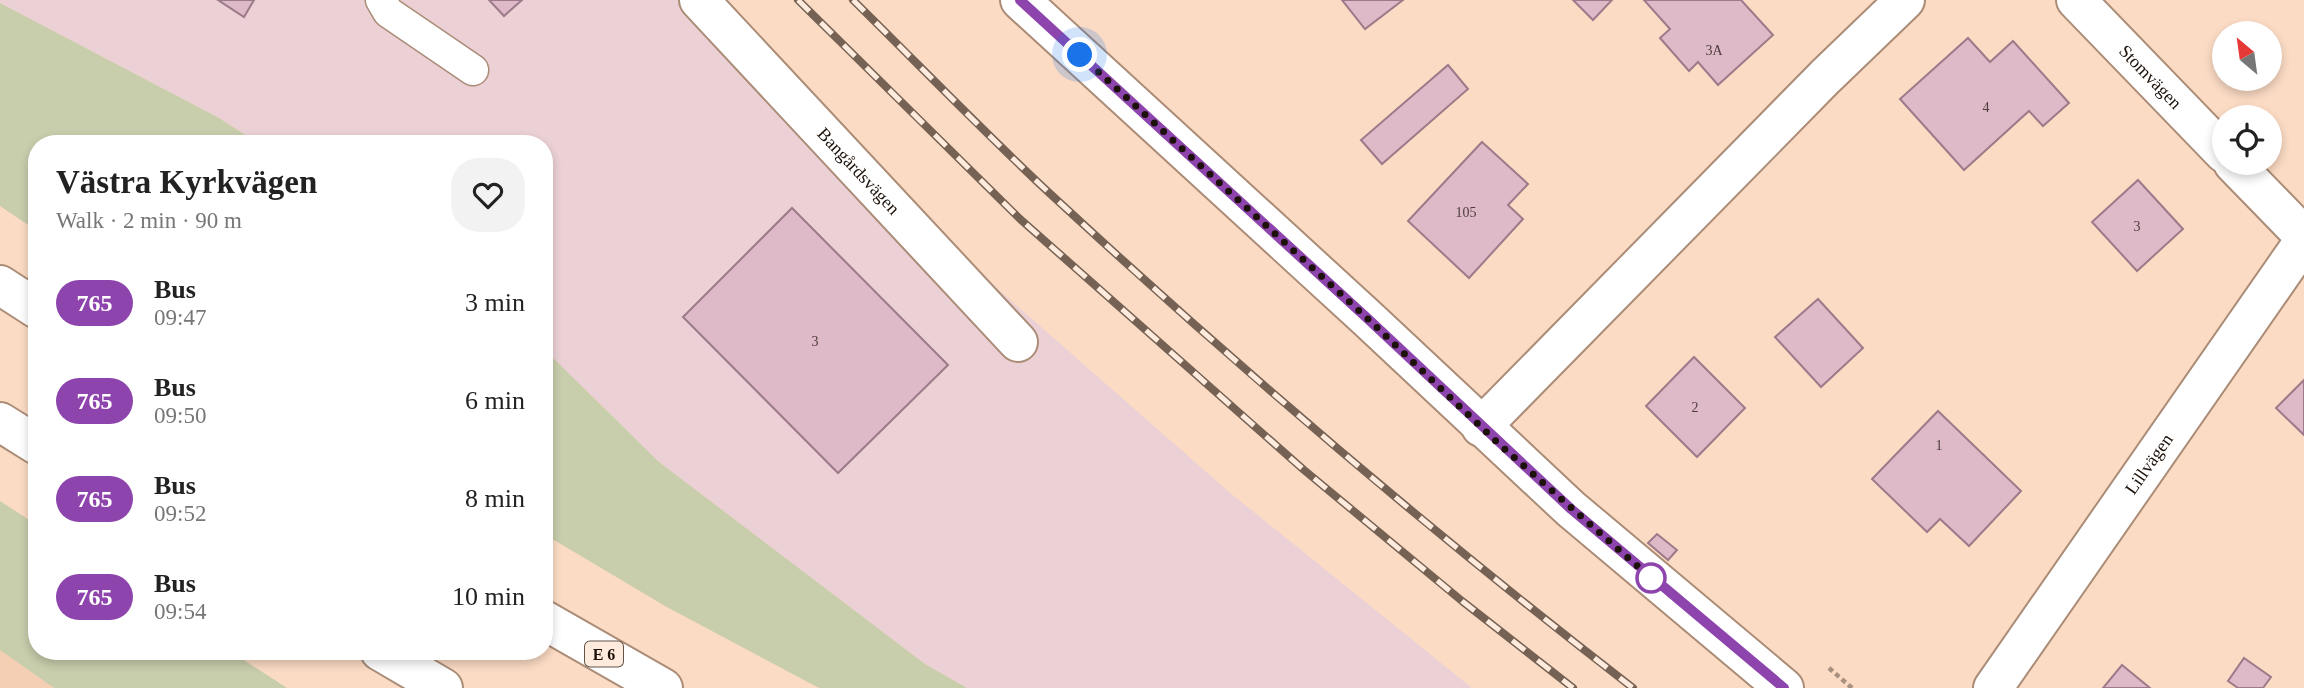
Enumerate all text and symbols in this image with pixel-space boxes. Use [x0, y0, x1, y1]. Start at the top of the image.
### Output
north arrow [2212, 21, 2282, 91]
map controls [2212, 21, 2282, 175]
your location [1062, 37, 1097, 72]
street label: Stomvägen [2115, 41, 2186, 113]
house number: 3A [1705, 43, 1723, 58]
house number: 4 [1983, 100, 1990, 115]
button: locate [2212, 105, 2282, 175]
street label: Bangårdsvägen [813, 124, 904, 219]
button: heart [451, 158, 525, 232]
text: Västra Kyrkvägen [56, 164, 317, 200]
house number: 105 [1456, 205, 1477, 220]
text: Walk · 2 min · 90 m [56, 208, 242, 233]
house number: 3 [2134, 219, 2141, 234]
text: Bus [154, 275, 196, 304]
text: 3 min [465, 288, 525, 317]
text: 765 [77, 290, 113, 316]
text: 09:47 [154, 305, 206, 330]
house number: 3 [812, 334, 819, 349]
text: Bus [154, 373, 196, 402]
text: 6 min [465, 386, 525, 415]
text: 765 [77, 388, 113, 414]
house number: 2 [1692, 400, 1699, 415]
text: 09:50 [154, 403, 206, 428]
street label: Lillvägen [2121, 430, 2177, 498]
house number: 1 [1936, 438, 1943, 453]
text: Bus [154, 471, 196, 500]
text: 8 min [465, 484, 525, 513]
text: 765 [77, 486, 113, 512]
text: 09:52 [154, 501, 206, 526]
unlabelled marker [1636, 563, 1666, 593]
text: Bus [154, 569, 196, 598]
text: 10 min [452, 582, 525, 611]
text: 765 [77, 584, 113, 610]
text: 09:54 [154, 599, 206, 624]
road number: E 6 [585, 642, 623, 666]

